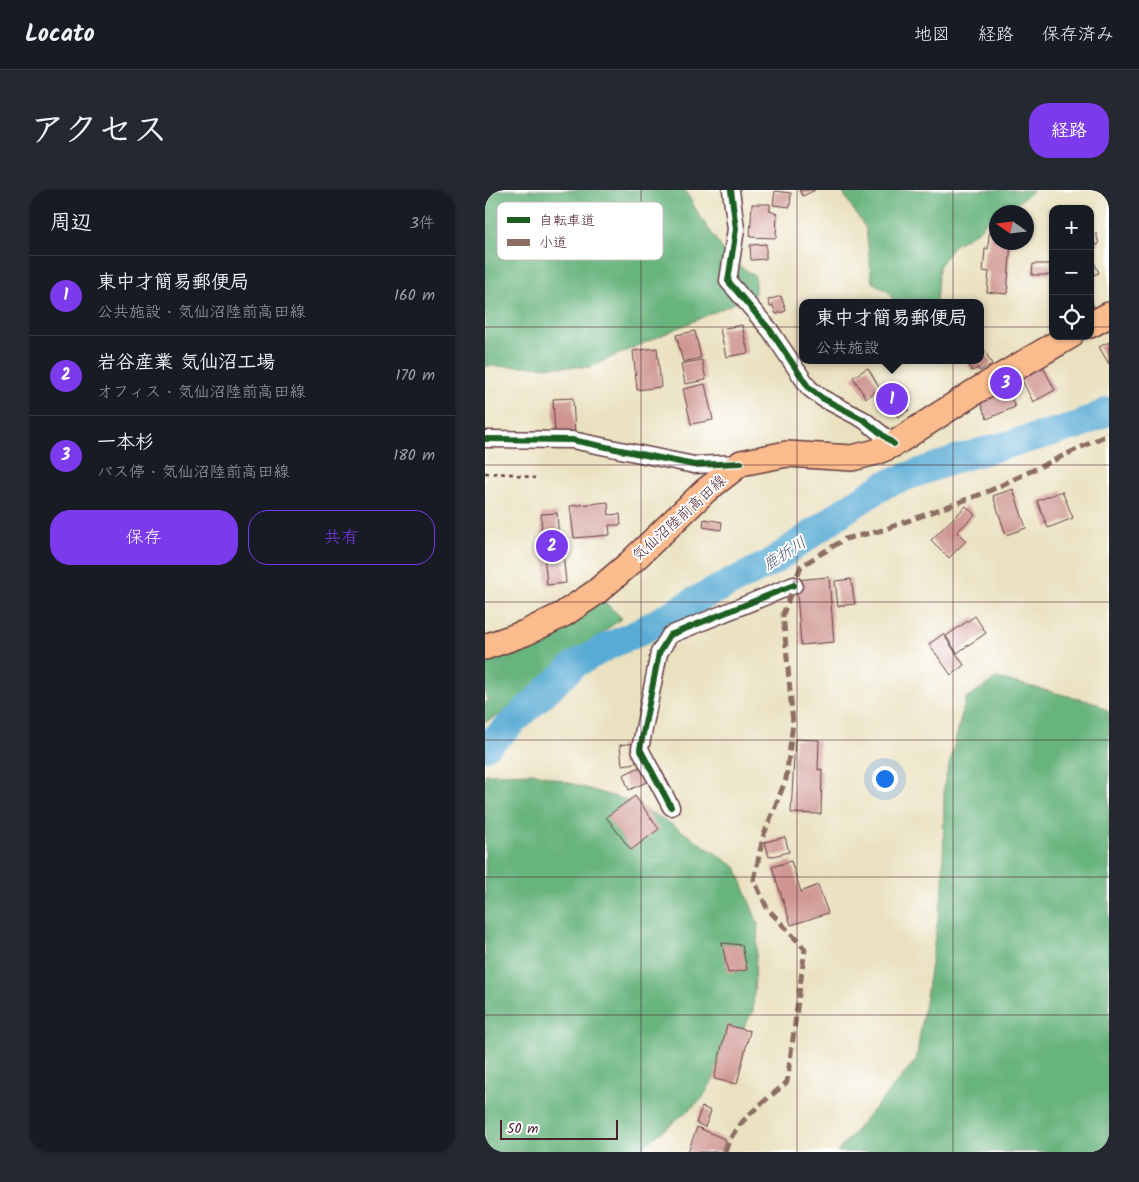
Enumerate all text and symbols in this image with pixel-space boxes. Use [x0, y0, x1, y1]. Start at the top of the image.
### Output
text: Locato [25, 15, 95, 54]
text: 地図 [914, 21, 950, 50]
text: 経路 [978, 21, 1014, 50]
text: 保存済み [1042, 21, 1114, 50]
button: 経路 [1029, 103, 1109, 158]
text: アクセス [30, 104, 168, 160]
legend [497, 202, 663, 260]
north arrow [989, 205, 1034, 250]
map controls [1049, 205, 1094, 340]
button: + [1049, 205, 1094, 250]
text: 周辺 [50, 207, 92, 240]
text: 自転車道 [539, 210, 595, 232]
text: 3件 [410, 211, 435, 236]
text: 小道 [539, 232, 567, 254]
button: − [1049, 250, 1094, 295]
text: 東中才簡易郵便局 [97, 268, 249, 298]
text: 1 [64, 283, 68, 308]
text: 160 m [394, 283, 435, 308]
button: locate [1049, 295, 1094, 340]
popup [799, 299, 984, 364]
text: 公共施設 · 気仙沼陸前高田線 [97, 300, 306, 325]
text: 東中才簡易郵便局 [815, 304, 968, 334]
text: 公共施設 [815, 336, 880, 361]
text: 岩谷産業 気仙沼工場 [97, 348, 275, 378]
text: 2 [61, 363, 71, 388]
text: 170 m [395, 363, 435, 388]
pin: 3 [990, 364, 1022, 402]
text: オフィス · 気仙沼陸前高田線 [97, 380, 306, 405]
pin: 1 [876, 380, 908, 418]
text: 一本杉 [97, 428, 154, 458]
text: 3 [62, 443, 70, 468]
text: 180 m [393, 443, 435, 468]
text: バス停 · 気仙沼陸前高田線 [97, 460, 290, 485]
street label: 気仙沼陸前高田線 [627, 470, 732, 568]
button: 保存 [50, 510, 238, 565]
button: 共有 [248, 510, 435, 565]
pin: 2 [536, 527, 568, 565]
water label: 鹿折川 [758, 531, 812, 578]
your location [872, 766, 898, 792]
scale bar [500, 1117, 617, 1140]
text: 50 m [507, 1118, 538, 1140]

